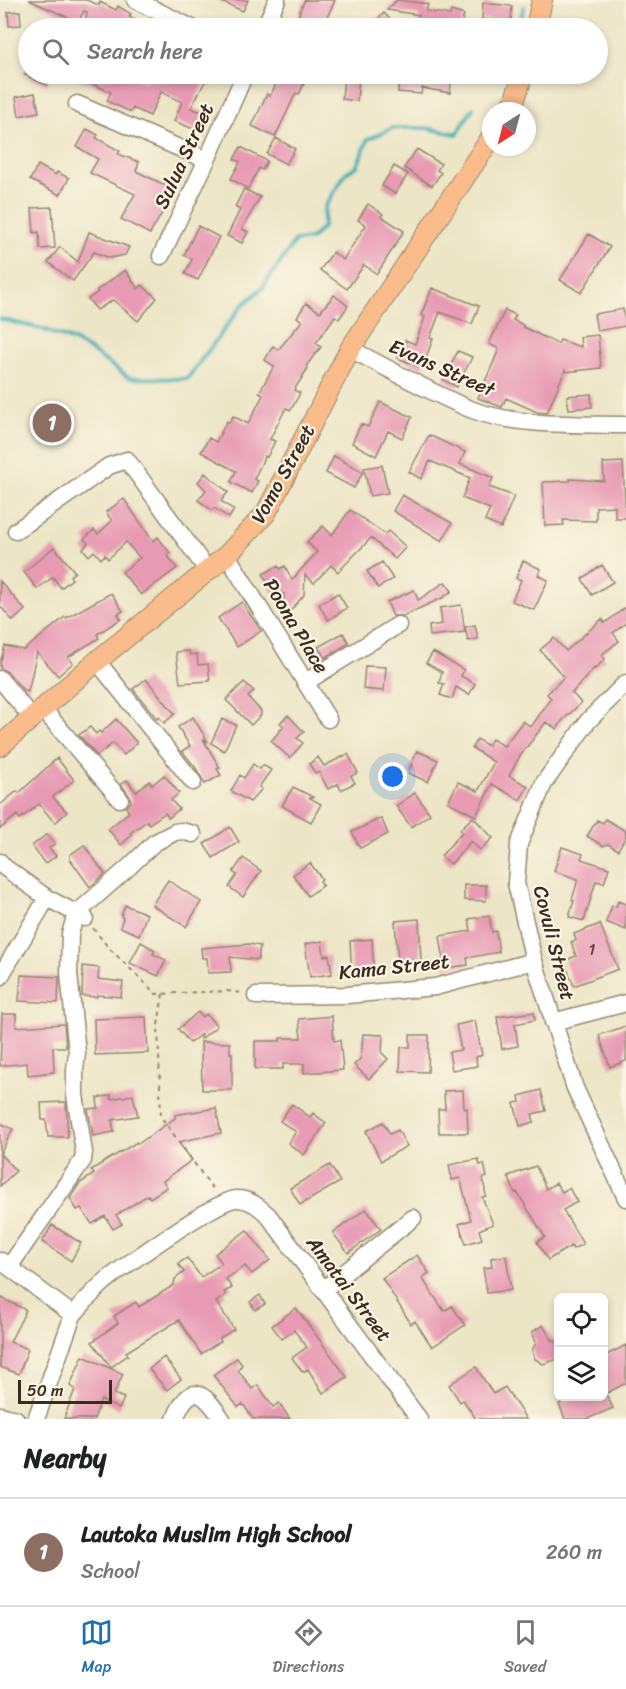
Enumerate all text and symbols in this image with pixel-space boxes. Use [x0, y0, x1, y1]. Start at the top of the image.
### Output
search box [18, 18, 608, 84]
text: Search here [87, 32, 203, 71]
icon: search [39, 35, 72, 68]
street label: Sulua Street [144, 97, 224, 215]
north arrow [482, 102, 536, 156]
street label: Evans Street [383, 329, 501, 407]
pin: 1 [32, 400, 72, 446]
street label: Vomo Street [241, 418, 325, 530]
street label: Poona Place [254, 571, 338, 681]
your location [378, 762, 407, 791]
street label: Covuli Street [523, 882, 585, 1004]
house number: 1 [589, 935, 596, 964]
street label: Kama Street [337, 944, 451, 990]
street label: Amatai Street [296, 1227, 401, 1350]
map controls [554, 1293, 608, 1401]
button: locate [554, 1293, 608, 1347]
button: layers [554, 1347, 608, 1401]
text: 50 m [27, 1376, 63, 1405]
scale bar [18, 1377, 112, 1404]
text: Nearby [24, 1435, 106, 1481]
text: Lautoka Muslim High School [81, 1515, 352, 1554]
text: 1 [39, 1535, 48, 1570]
text: 260 m [546, 1535, 602, 1570]
text: School [81, 1554, 140, 1589]
tab: Map [80, 1616, 113, 1681]
tab: Directions [273, 1616, 344, 1681]
tab: Saved [504, 1616, 546, 1681]

